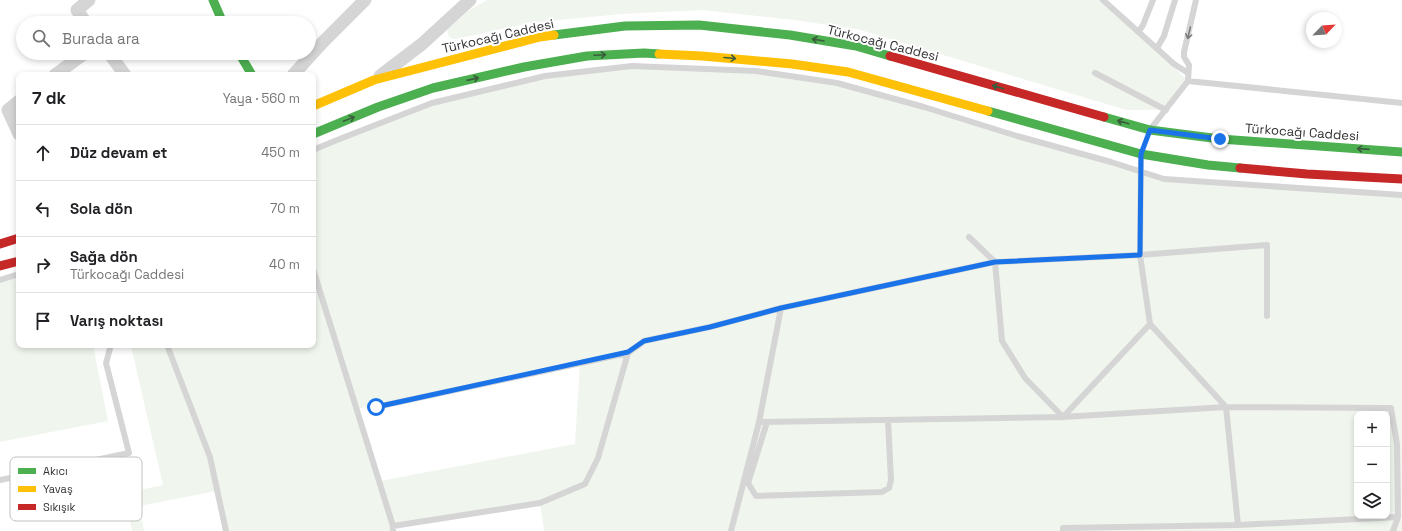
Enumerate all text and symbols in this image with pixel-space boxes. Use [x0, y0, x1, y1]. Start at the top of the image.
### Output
north arrow [1306, 12, 1342, 48]
street label: Türkocağı Caddesi [440, 15, 556, 57]
search box [16, 16, 316, 60]
street label: Türkocağı Caddesi [826, 21, 940, 65]
one-way arrow [1184, 26, 1192, 39]
icon: search [30, 27, 52, 49]
text: Burada ara [62, 29, 140, 48]
one-way arrow [812, 36, 825, 44]
one-way arrow [593, 52, 606, 59]
one-way arrow [723, 55, 736, 62]
one-way arrow [466, 75, 479, 83]
one-way arrow [992, 83, 1005, 90]
text: 7 dk [32, 87, 66, 109]
text: Yaya · 560 m [223, 90, 300, 107]
one-way arrow [343, 115, 355, 122]
one-way arrow [1117, 118, 1130, 126]
street label: Türkocağı Caddesi [1244, 120, 1360, 144]
route end [1211, 130, 1229, 148]
icon: ahead [32, 142, 54, 164]
text: Düz devam et [70, 143, 167, 162]
text: 450 m [261, 144, 300, 161]
one-way arrow [1357, 145, 1370, 153]
icon: left [32, 198, 54, 220]
text: Sola dön [70, 199, 133, 218]
text: 70 m [270, 200, 300, 217]
text: Sağa dön [70, 247, 138, 266]
icon: right [32, 254, 54, 276]
text: 40 m [269, 256, 300, 273]
text: Türkocağı Caddesi [70, 266, 184, 283]
icon: arrive [32, 310, 54, 332]
text: Varış noktası [70, 311, 163, 330]
route start [367, 398, 385, 416]
map controls [1354, 411, 1390, 519]
button: + [1354, 411, 1390, 447]
button: − [1354, 447, 1390, 483]
legend [10, 457, 142, 521]
text: Akıcı [43, 464, 68, 478]
text: Yavaş [43, 482, 73, 496]
button: layers [1354, 483, 1390, 519]
text: Sıkışık [43, 500, 76, 514]

